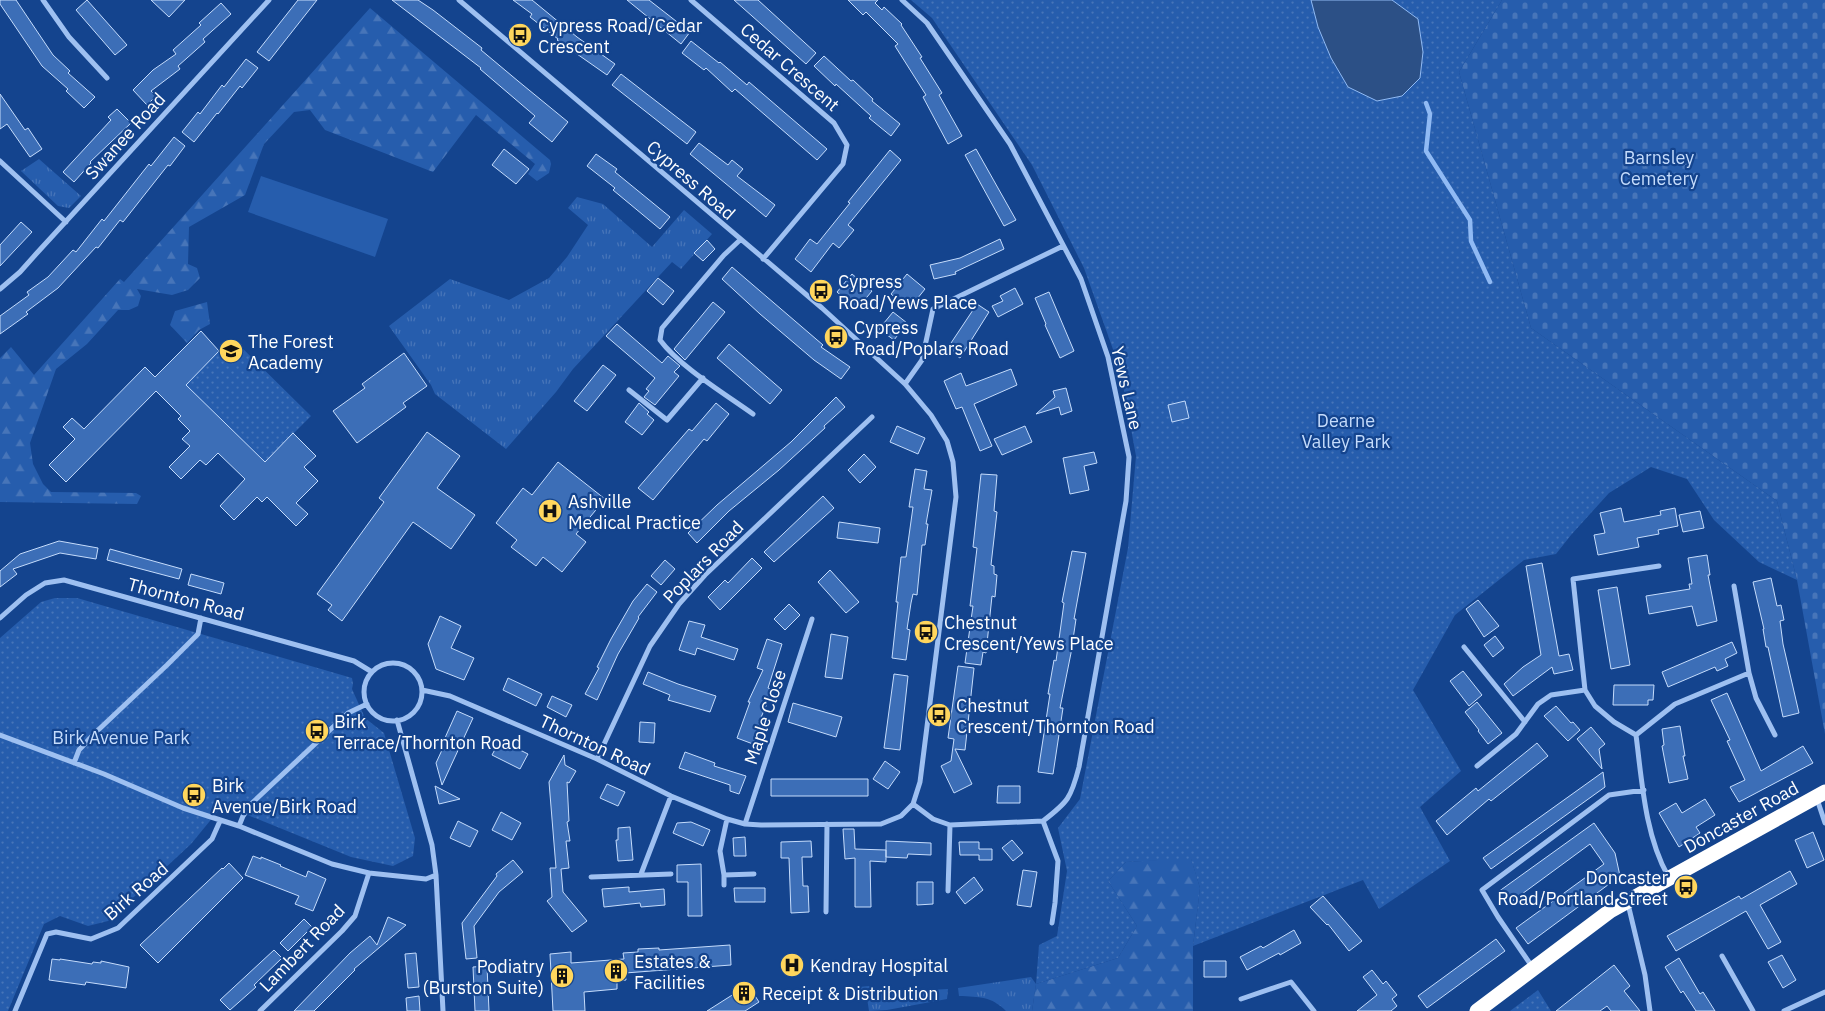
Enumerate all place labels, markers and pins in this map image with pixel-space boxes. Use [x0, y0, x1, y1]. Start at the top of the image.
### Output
place label: Cypress Road/Cedar Crescent [538, 14, 703, 58]
bus stop icon: Cypress Road/Cedar Crescent [507, 22, 533, 48]
place label: Cypress Road/Yews Place [838, 270, 977, 314]
bus stop icon: Cypress Road/Yews Place [808, 278, 834, 304]
place label: Cypress Road/Poplars Road [854, 316, 1009, 360]
bus stop icon: Cypress Road/Poplars Road [823, 324, 849, 350]
place label: The Forest Academy [248, 330, 334, 374]
school or university icon: The Forest Academy [218, 338, 244, 364]
place label: Ashville Medical Practice [568, 490, 701, 534]
hospital icon: Ashville Medical Practice [537, 498, 563, 524]
place label: Chestnut Crescent/Yews Place [944, 611, 1114, 655]
bus stop icon: Chestnut Crescent/Yews Place [913, 619, 939, 645]
place label: Chestnut Crescent/Thornton Road [956, 694, 1155, 738]
bus stop icon: Chestnut Crescent/Thornton Road [926, 702, 952, 728]
place label: Birk Terrace/Thornton Road [334, 710, 522, 754]
bus stop icon: Birk Terrace/Thornton Road [304, 718, 330, 744]
place label: Birk Avenue/Birk Road [212, 774, 357, 818]
bus stop icon: Birk Avenue/Birk Road [181, 782, 207, 808]
place label: Doncaster Road/Portland Street [1497, 866, 1668, 910]
bus stop icon: Doncaster Road/Portland Street [1673, 874, 1699, 900]
place label: Estates & Facilities [634, 950, 711, 994]
hospital icon: Kendray Hospital [779, 952, 805, 978]
place label: Kendray Hospital [810, 954, 948, 977]
place label: Podiatry (Burston Suite) [423, 955, 544, 999]
building icon: Estates & Facilities [603, 958, 629, 984]
building icon: Podiatry (Burston Suite) [549, 963, 575, 989]
building icon: Receipt & Distribution [731, 980, 757, 1006]
place label: Receipt & Distribution [762, 982, 939, 1005]

